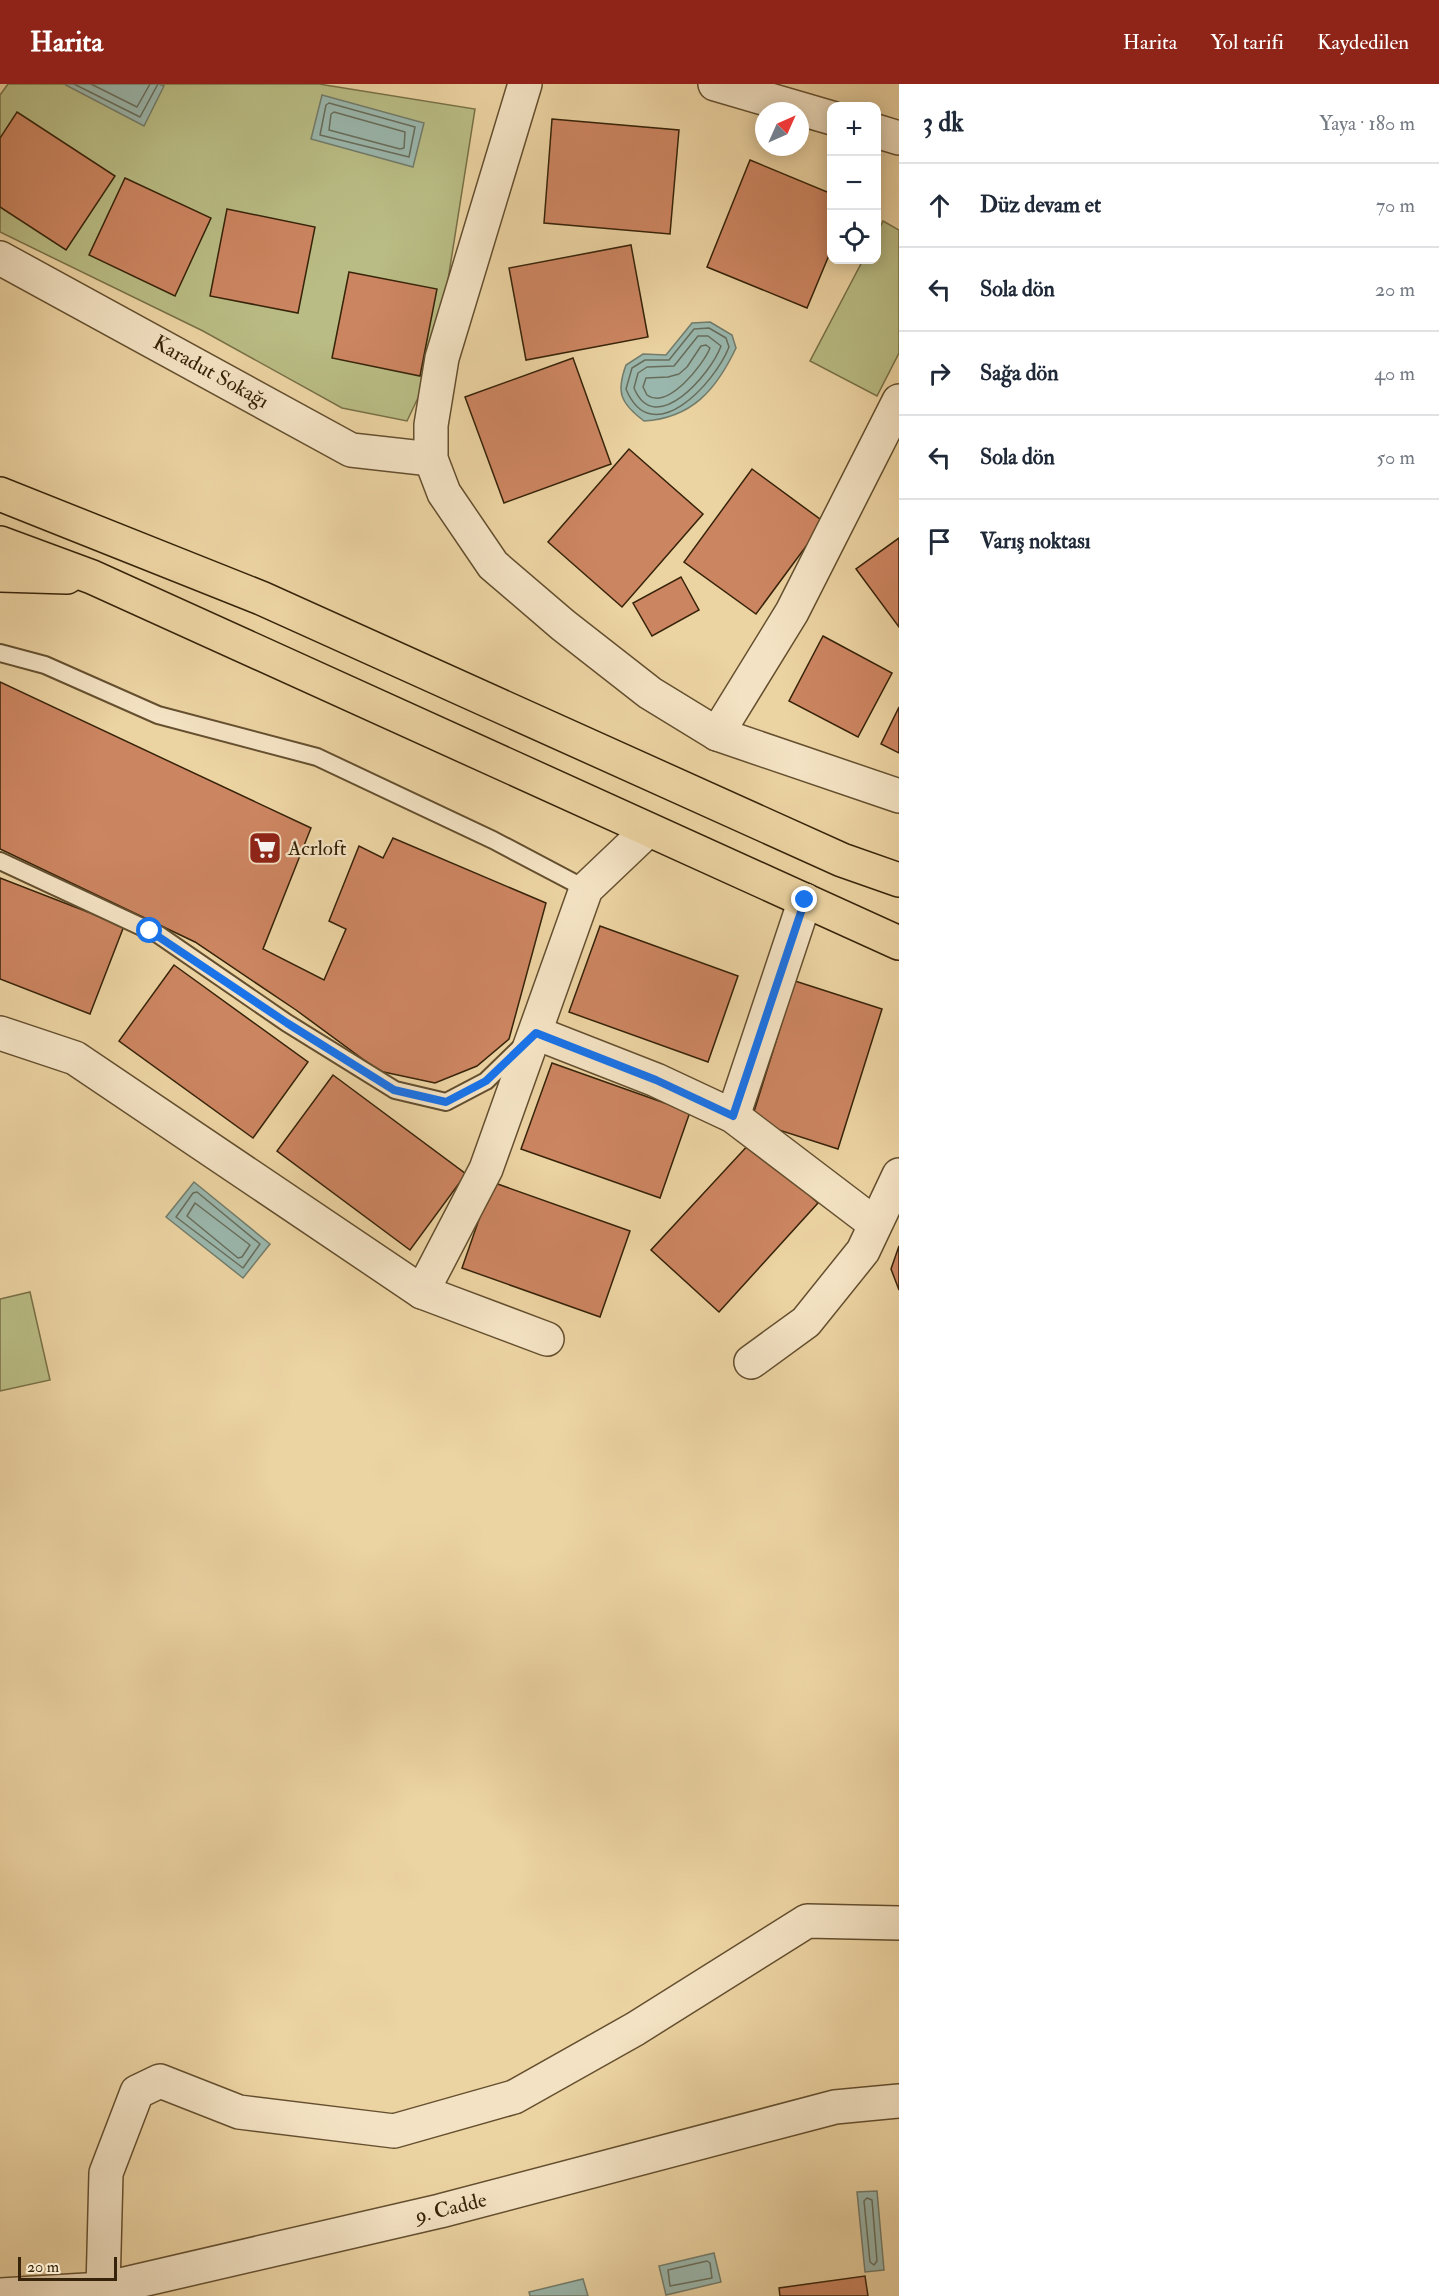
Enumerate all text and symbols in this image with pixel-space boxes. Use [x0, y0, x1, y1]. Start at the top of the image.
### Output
text: Harita [30, 25, 103, 60]
text: Harita [1123, 29, 1177, 56]
text: Yol tarifi [1210, 29, 1284, 56]
text: Kaydedilen [1317, 29, 1409, 56]
north arrow [755, 102, 809, 156]
map controls [827, 102, 881, 264]
button: + [827, 102, 881, 156]
text: 3 dk [923, 107, 964, 139]
text: Yaya · 180 m [1319, 111, 1415, 136]
button: − [827, 156, 881, 210]
icon: ahead [923, 189, 956, 222]
text: Düz devam et [980, 191, 1101, 219]
text: 70 m [1376, 193, 1415, 218]
button: locate [827, 210, 881, 264]
icon: left [923, 273, 956, 306]
text: Sola dön [980, 275, 1055, 303]
text: 20 m [1375, 277, 1415, 302]
street label: Karadut Sokağı [148, 329, 274, 415]
icon: right [923, 357, 956, 390]
text: Sağa dön [980, 359, 1059, 387]
text: 40 m [1374, 361, 1415, 386]
icon: left [923, 441, 956, 474]
text: Sola dön [980, 443, 1055, 471]
text: 50 m [1376, 445, 1415, 470]
icon: arrive [923, 525, 956, 558]
text: Varış noktası [980, 527, 1091, 555]
supermarket icon: Acrloft [247, 830, 283, 866]
place label: Acrloft [287, 835, 347, 862]
route end [791, 886, 817, 912]
route start [136, 917, 162, 943]
street label: 9. Cadde [411, 2186, 490, 2230]
scale bar [18, 2254, 117, 2282]
text: 20 m [27, 2257, 59, 2277]

